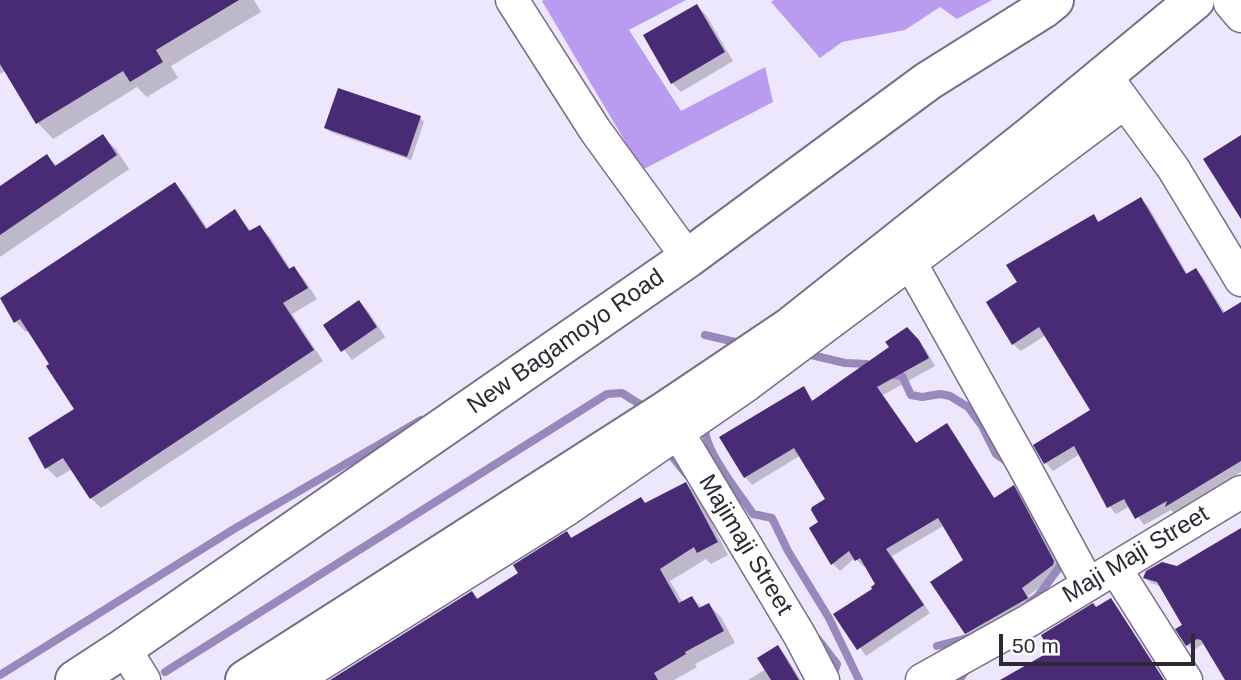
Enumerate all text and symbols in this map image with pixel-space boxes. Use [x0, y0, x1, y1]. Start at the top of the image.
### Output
street label: New Bagamoyo Road [462, 263, 670, 421]
street label: Majimaji Street [692, 470, 798, 620]
street label: Maji Maji Street [1058, 500, 1214, 610]
scale bar [1003, 620, 1199, 664]
text: 50 m [1012, 634, 1059, 657]

